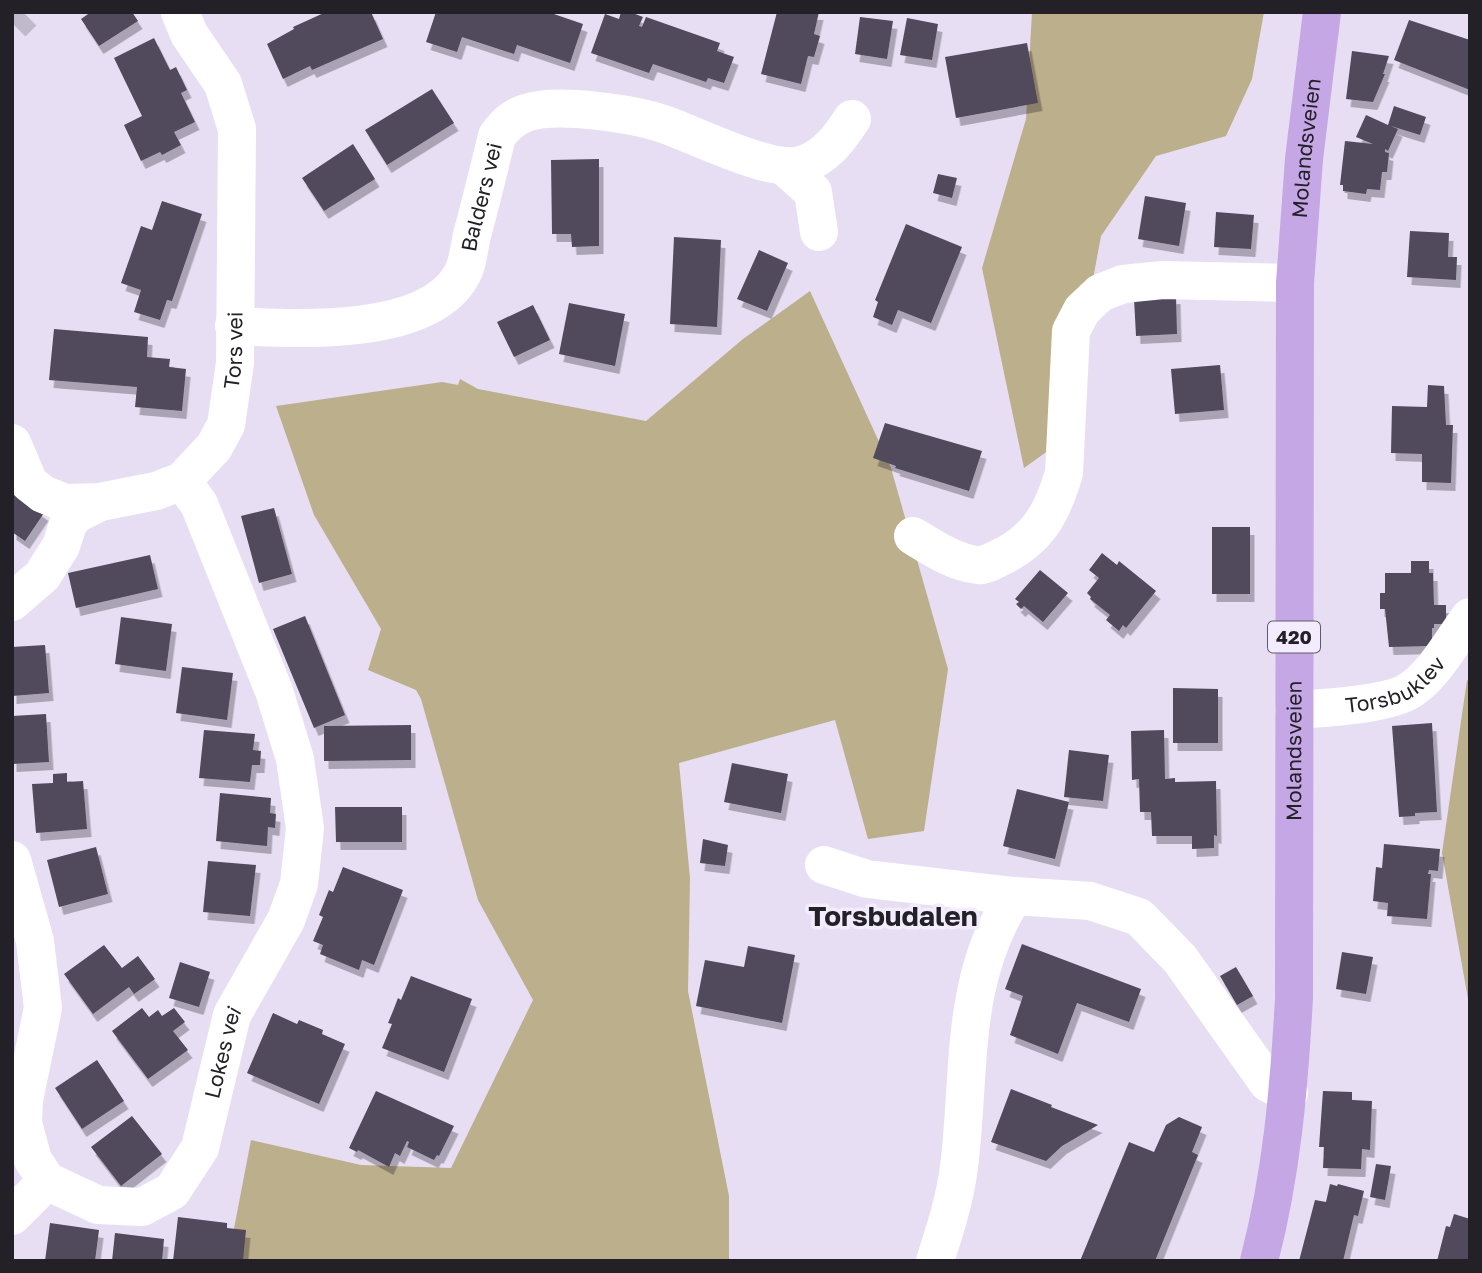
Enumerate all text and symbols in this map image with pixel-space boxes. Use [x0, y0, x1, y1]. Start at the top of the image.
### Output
street label: Molandsveien [1286, 77, 1326, 219]
street label: Balders vei [455, 140, 507, 253]
street label: Tors vei [217, 312, 247, 391]
road number: 420 [1268, 622, 1320, 652]
street label: Torsbuklev [1344, 651, 1450, 718]
street label: Molandsveien [1280, 680, 1306, 821]
district label: Torsbudalen [808, 899, 978, 932]
street label: Lokes vei [198, 1001, 246, 1101]

